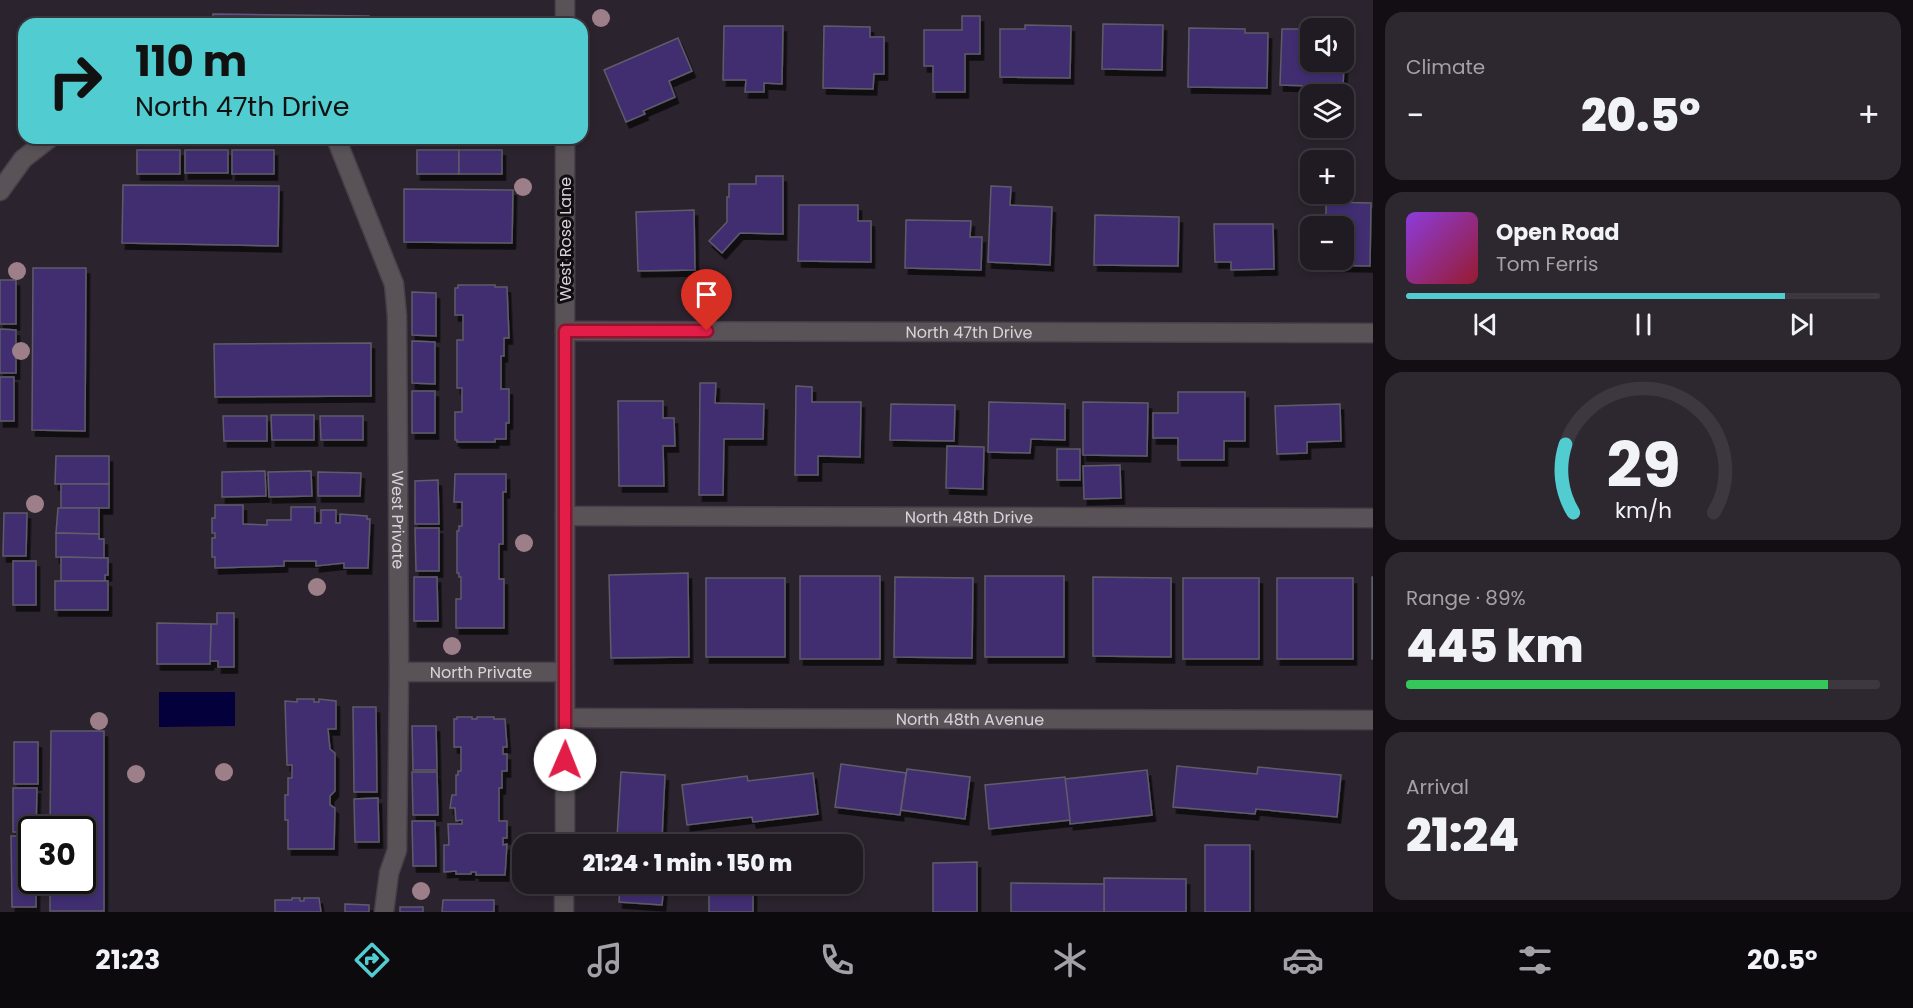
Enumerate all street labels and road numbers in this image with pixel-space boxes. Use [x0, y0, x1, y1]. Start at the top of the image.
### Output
street label: West Rose Lane [554, 177, 577, 301]
street label: North 47th Drive [905, 321, 1033, 344]
street label: West Private [386, 470, 409, 569]
street label: North 48th Drive [905, 506, 1033, 529]
street label: North Private [430, 661, 532, 684]
street label: North 48th Avenue [896, 708, 1044, 731]

